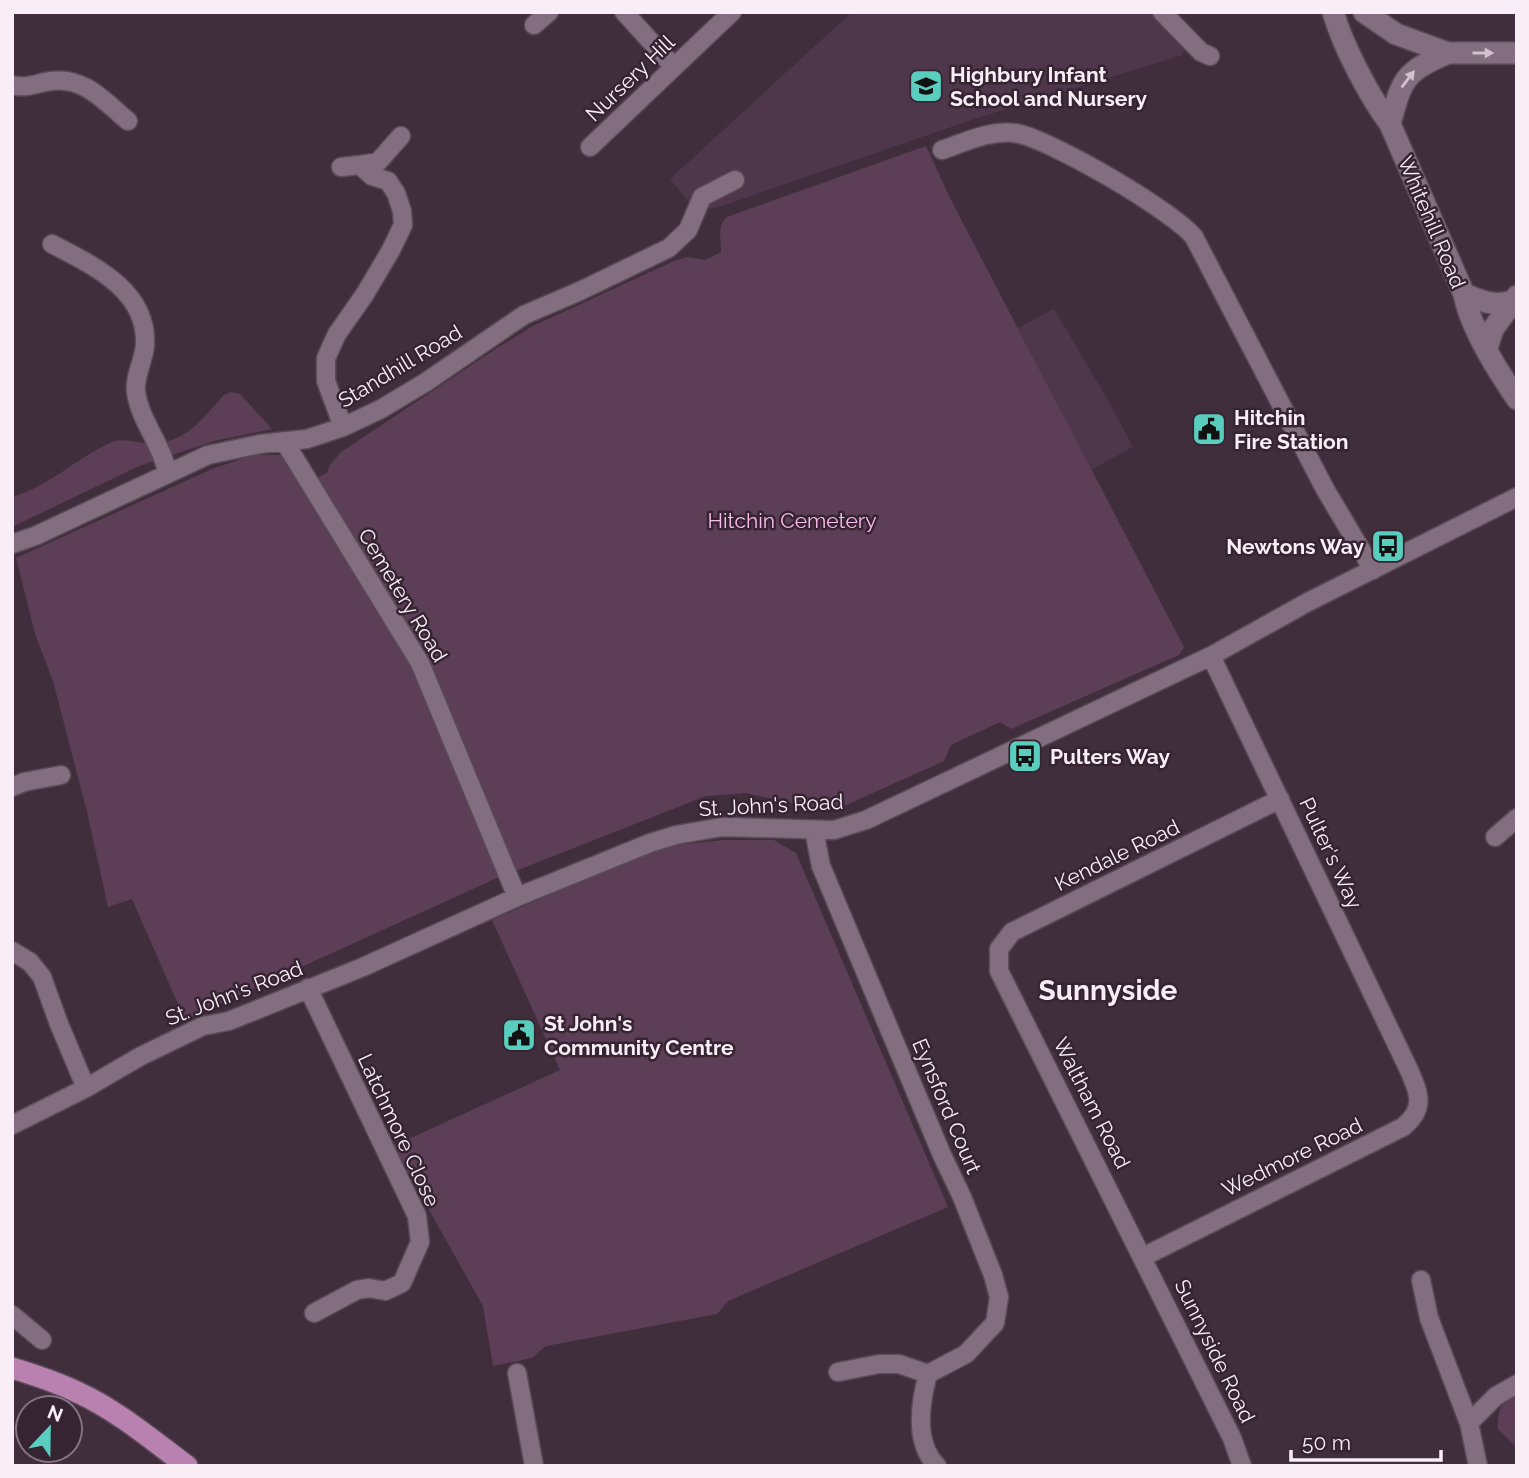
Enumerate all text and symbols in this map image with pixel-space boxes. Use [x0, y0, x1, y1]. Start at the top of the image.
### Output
street label: Nursery Hill [580, 29, 680, 126]
one-way arrow [1472, 47, 1494, 59]
place label: Highbury Infant School and Nursery [950, 62, 1148, 111]
school or university icon: Highbury Infant School and Nursery [907, 67, 945, 105]
one-way arrow [1400, 70, 1415, 88]
street label: Whitehill Road [1393, 152, 1471, 292]
street label: Standhill Road [334, 319, 466, 413]
place label: Hitchin Fire Station [1234, 405, 1348, 454]
public building icon: Hitchin Fire Station [1190, 410, 1228, 448]
park label: Hitchin Cemetery [707, 508, 877, 533]
street label: Cemetery Road [353, 524, 453, 666]
bus stop icon: Newtons Way [1369, 527, 1407, 565]
place label: Newtons Way [1226, 534, 1364, 559]
bus stop icon: Pulters Way [1006, 737, 1044, 775]
place label: Pulters Way [1050, 744, 1170, 769]
street label: St. John's Road [698, 789, 844, 821]
street label: Pulter's Way [1294, 793, 1368, 913]
street label: Kendale Road [1051, 814, 1183, 896]
street label: St. John's Road [162, 955, 306, 1031]
district label: Sunnyside [1039, 974, 1178, 1007]
place label: St John's Community Centre [544, 1011, 734, 1060]
public building icon: St John's Community Centre [500, 1016, 538, 1054]
street label: Waltham Road [1048, 1033, 1136, 1173]
street label: Eynsford Court [907, 1035, 987, 1177]
street label: Latchmore Close [353, 1050, 445, 1210]
street label: Wedmore Road [1218, 1112, 1366, 1202]
street label: Sunnyside Road [1169, 1275, 1261, 1427]
north arrow [14, 1394, 84, 1464]
text: N [45, 1400, 66, 1426]
scale bar [1291, 1418, 1442, 1462]
text: 50 m [1302, 1430, 1351, 1455]

